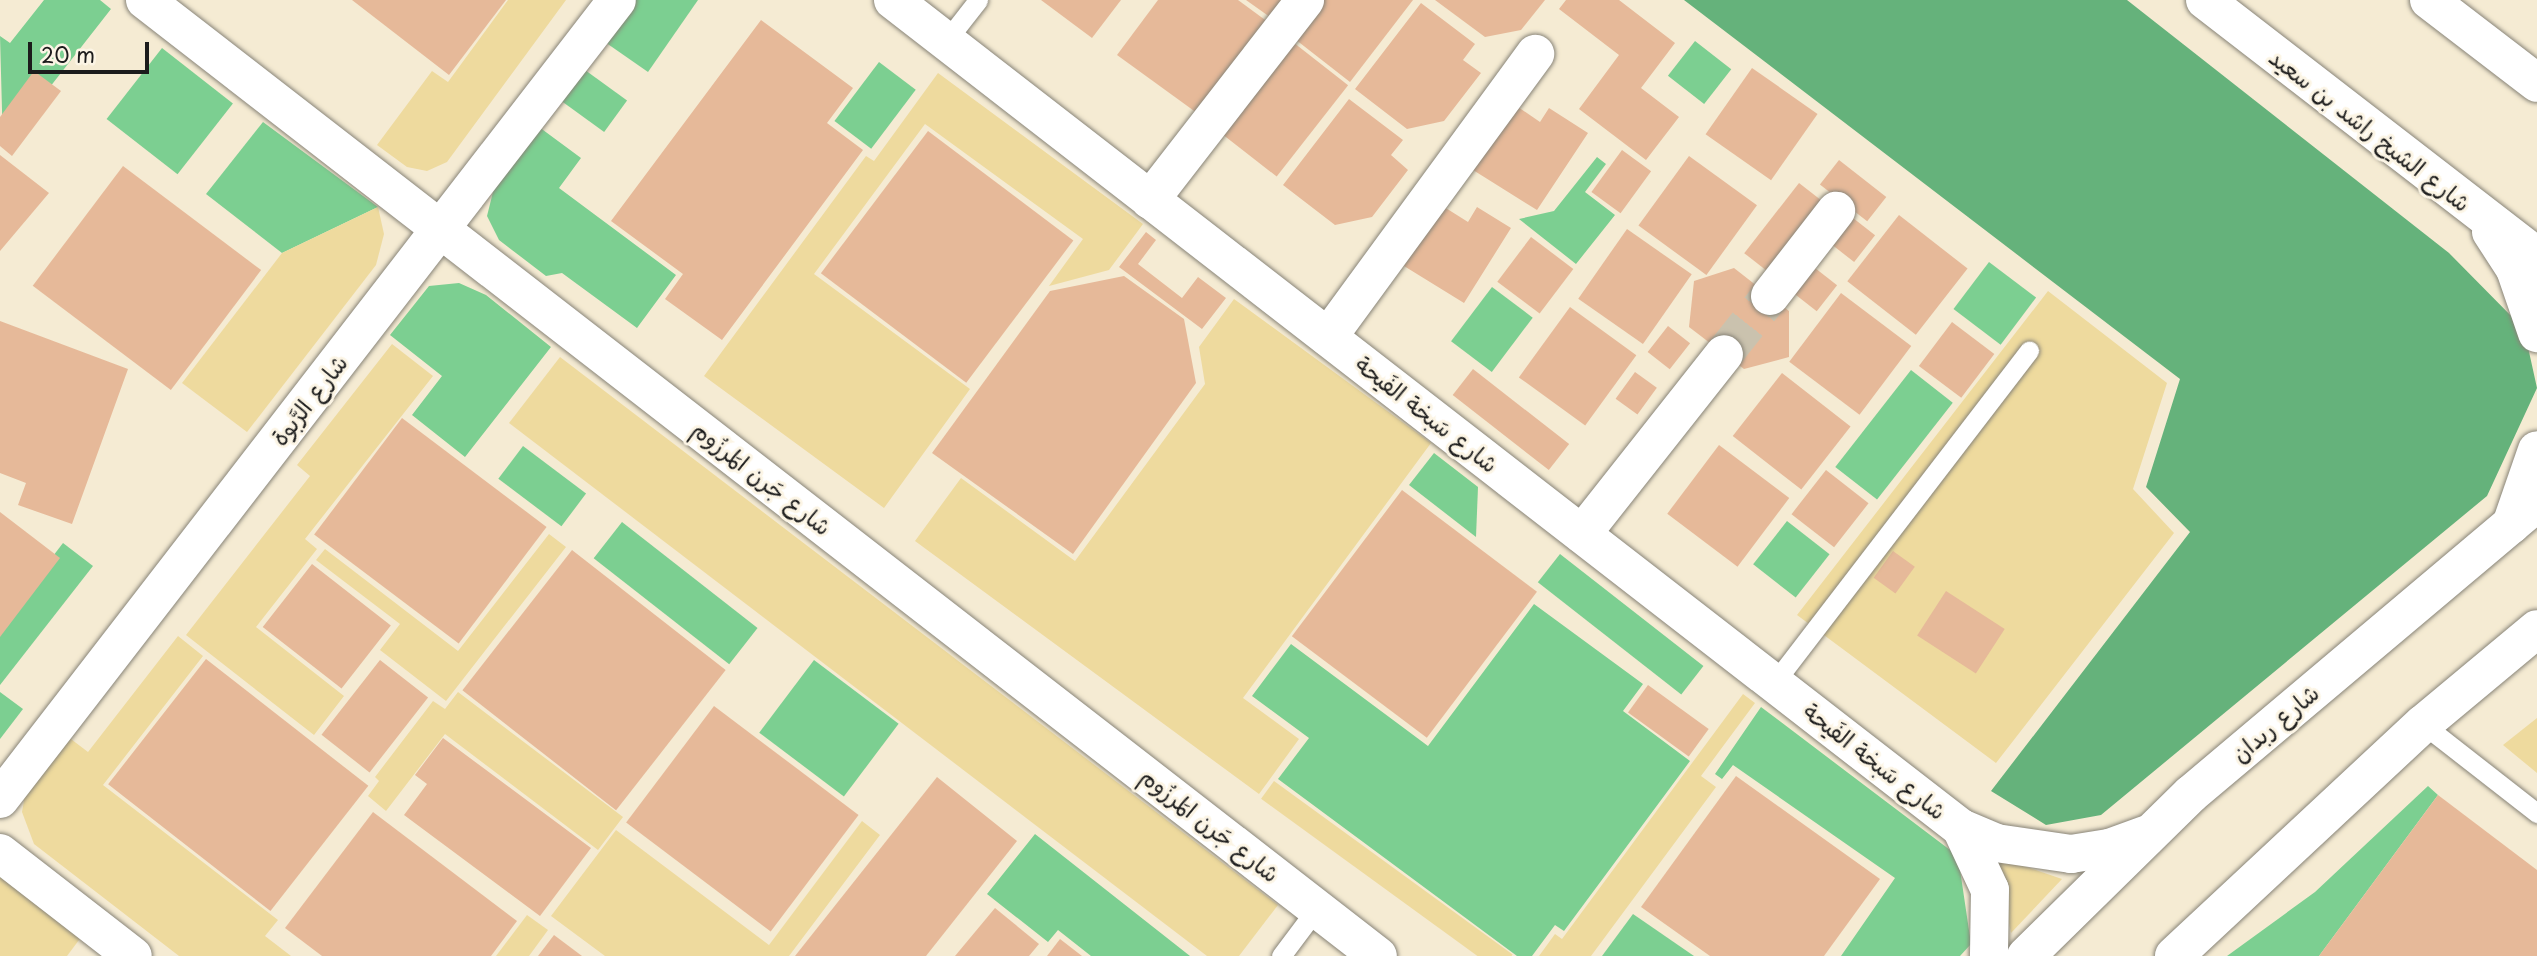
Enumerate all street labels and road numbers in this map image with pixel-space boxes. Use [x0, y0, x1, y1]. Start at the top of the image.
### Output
street label: شارع الشيخ راشد بن سعيد [2264, 43, 2476, 217]
street label: شارع الرَّبوة [265, 349, 353, 451]
street label: شارع سَبخة الفَيحة [1350, 350, 1504, 478]
street label: شارع جَرن المَرزُوم [687, 415, 837, 541]
street label: شارع ربدان [2226, 679, 2324, 767]
street label: شارع سَبخة الفَيحة [1798, 697, 1952, 825]
street label: شارع جَرن المَرزُوم [1135, 762, 1285, 888]

